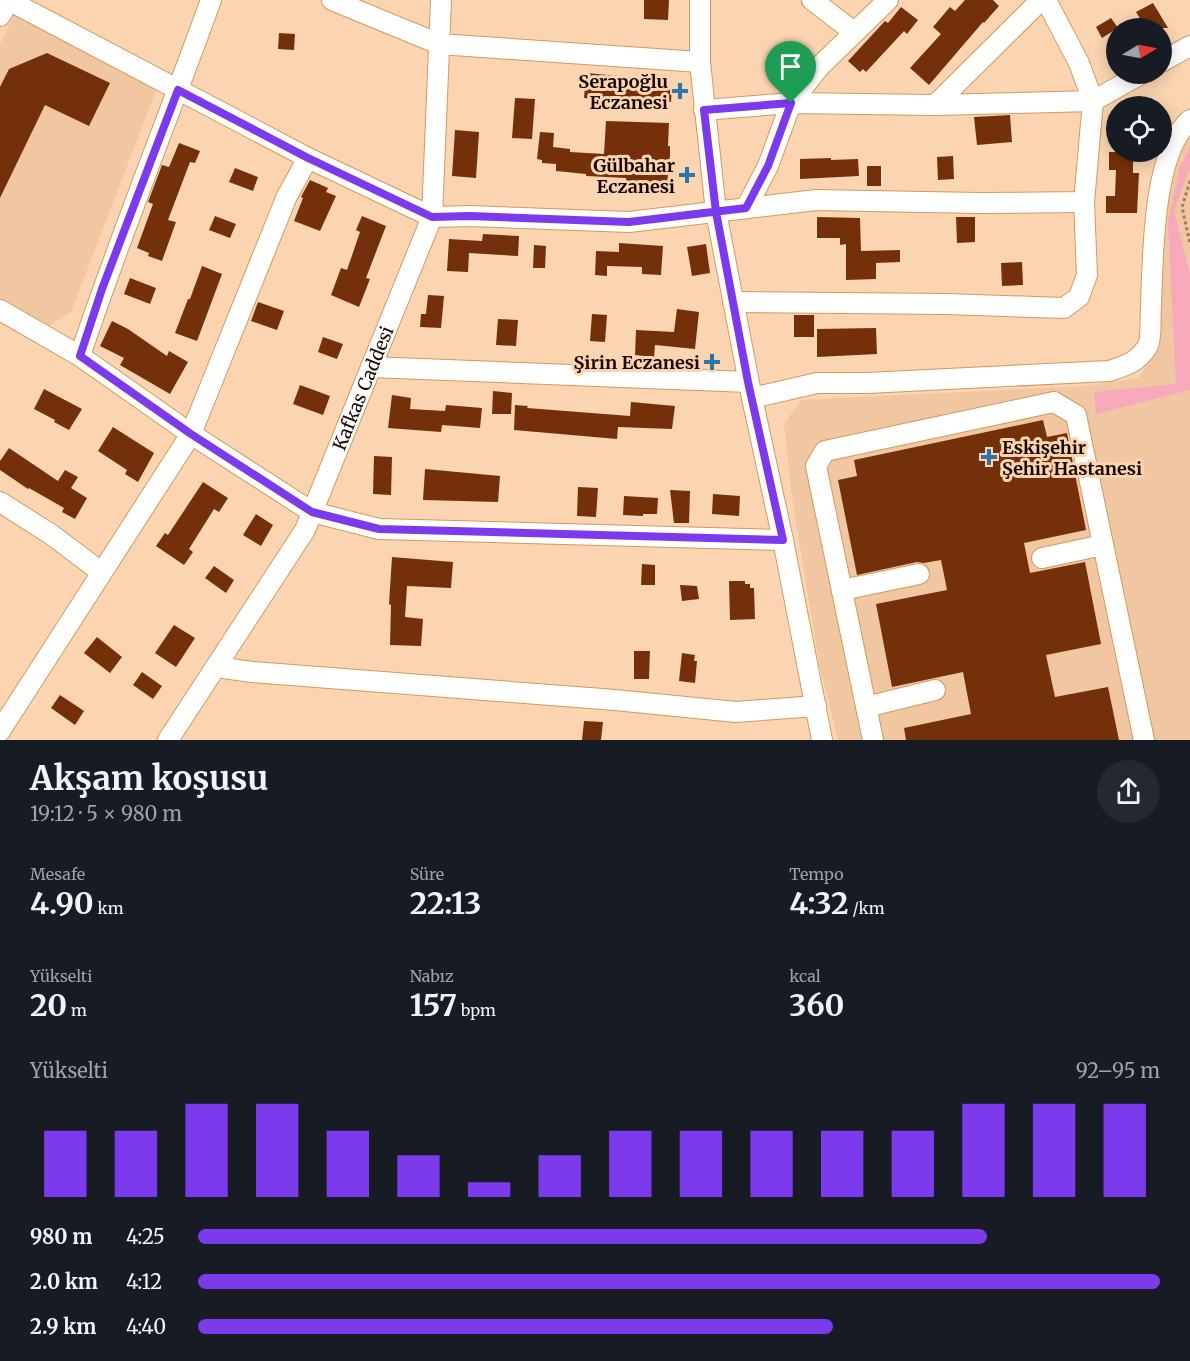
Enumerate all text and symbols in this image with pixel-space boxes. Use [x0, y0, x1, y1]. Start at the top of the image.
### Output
north arrow [1106, 18, 1172, 84]
map controls [1106, 18, 1172, 162]
pin [765, 41, 816, 103]
icon: arrive [774, 50, 807, 83]
place label: Serapoğlu Eczanesi [578, 70, 668, 114]
marker: Serapoğlu Eczanesi [673, 84, 687, 98]
button: locate [1106, 96, 1172, 162]
place label: Gülbahar Eczanesi [593, 154, 675, 198]
marker: Gülbahar Eczanesi [680, 168, 694, 182]
street label: Kafkas Caddesi [327, 322, 398, 453]
place label: Şirin Eczanesi [573, 351, 700, 374]
marker: Şirin Eczanesi [705, 355, 719, 369]
place label: Eskişehir Şehir Hastanesi [1002, 436, 1142, 480]
marker: Eskişehir Şehir Hastanesi [980, 448, 998, 466]
text: Akşam koşusu [30, 758, 268, 799]
button: share [1097, 760, 1160, 823]
text: 19:12 · 5 × 980 m [30, 801, 182, 826]
text: Mesafe [30, 864, 85, 884]
text: Süre [410, 864, 444, 884]
text: Tempo [789, 864, 843, 884]
text: 4.90 [30, 884, 94, 922]
text: 22:13 [410, 884, 482, 922]
text: 4:32 [789, 884, 849, 922]
text: km [94, 898, 124, 918]
text: /km [849, 898, 885, 918]
text: Yükselti [30, 966, 92, 986]
text: Nabız [410, 966, 454, 986]
text: kcal [789, 966, 821, 986]
text: 20 [30, 986, 67, 1024]
text: 157 [410, 986, 457, 1024]
text: 360 [789, 986, 844, 1024]
text: m [67, 1000, 87, 1020]
text: bpm [457, 1000, 496, 1020]
text: Yükselti [30, 1058, 108, 1083]
text: 92–95 m [1076, 1058, 1160, 1083]
text: 980 m [30, 1224, 92, 1249]
text: 4:25 [126, 1224, 165, 1249]
text: 2.0 km [30, 1269, 98, 1294]
text: 4:12 [126, 1269, 162, 1294]
text: 2.9 km [30, 1314, 96, 1339]
text: 4:40 [126, 1314, 166, 1339]

